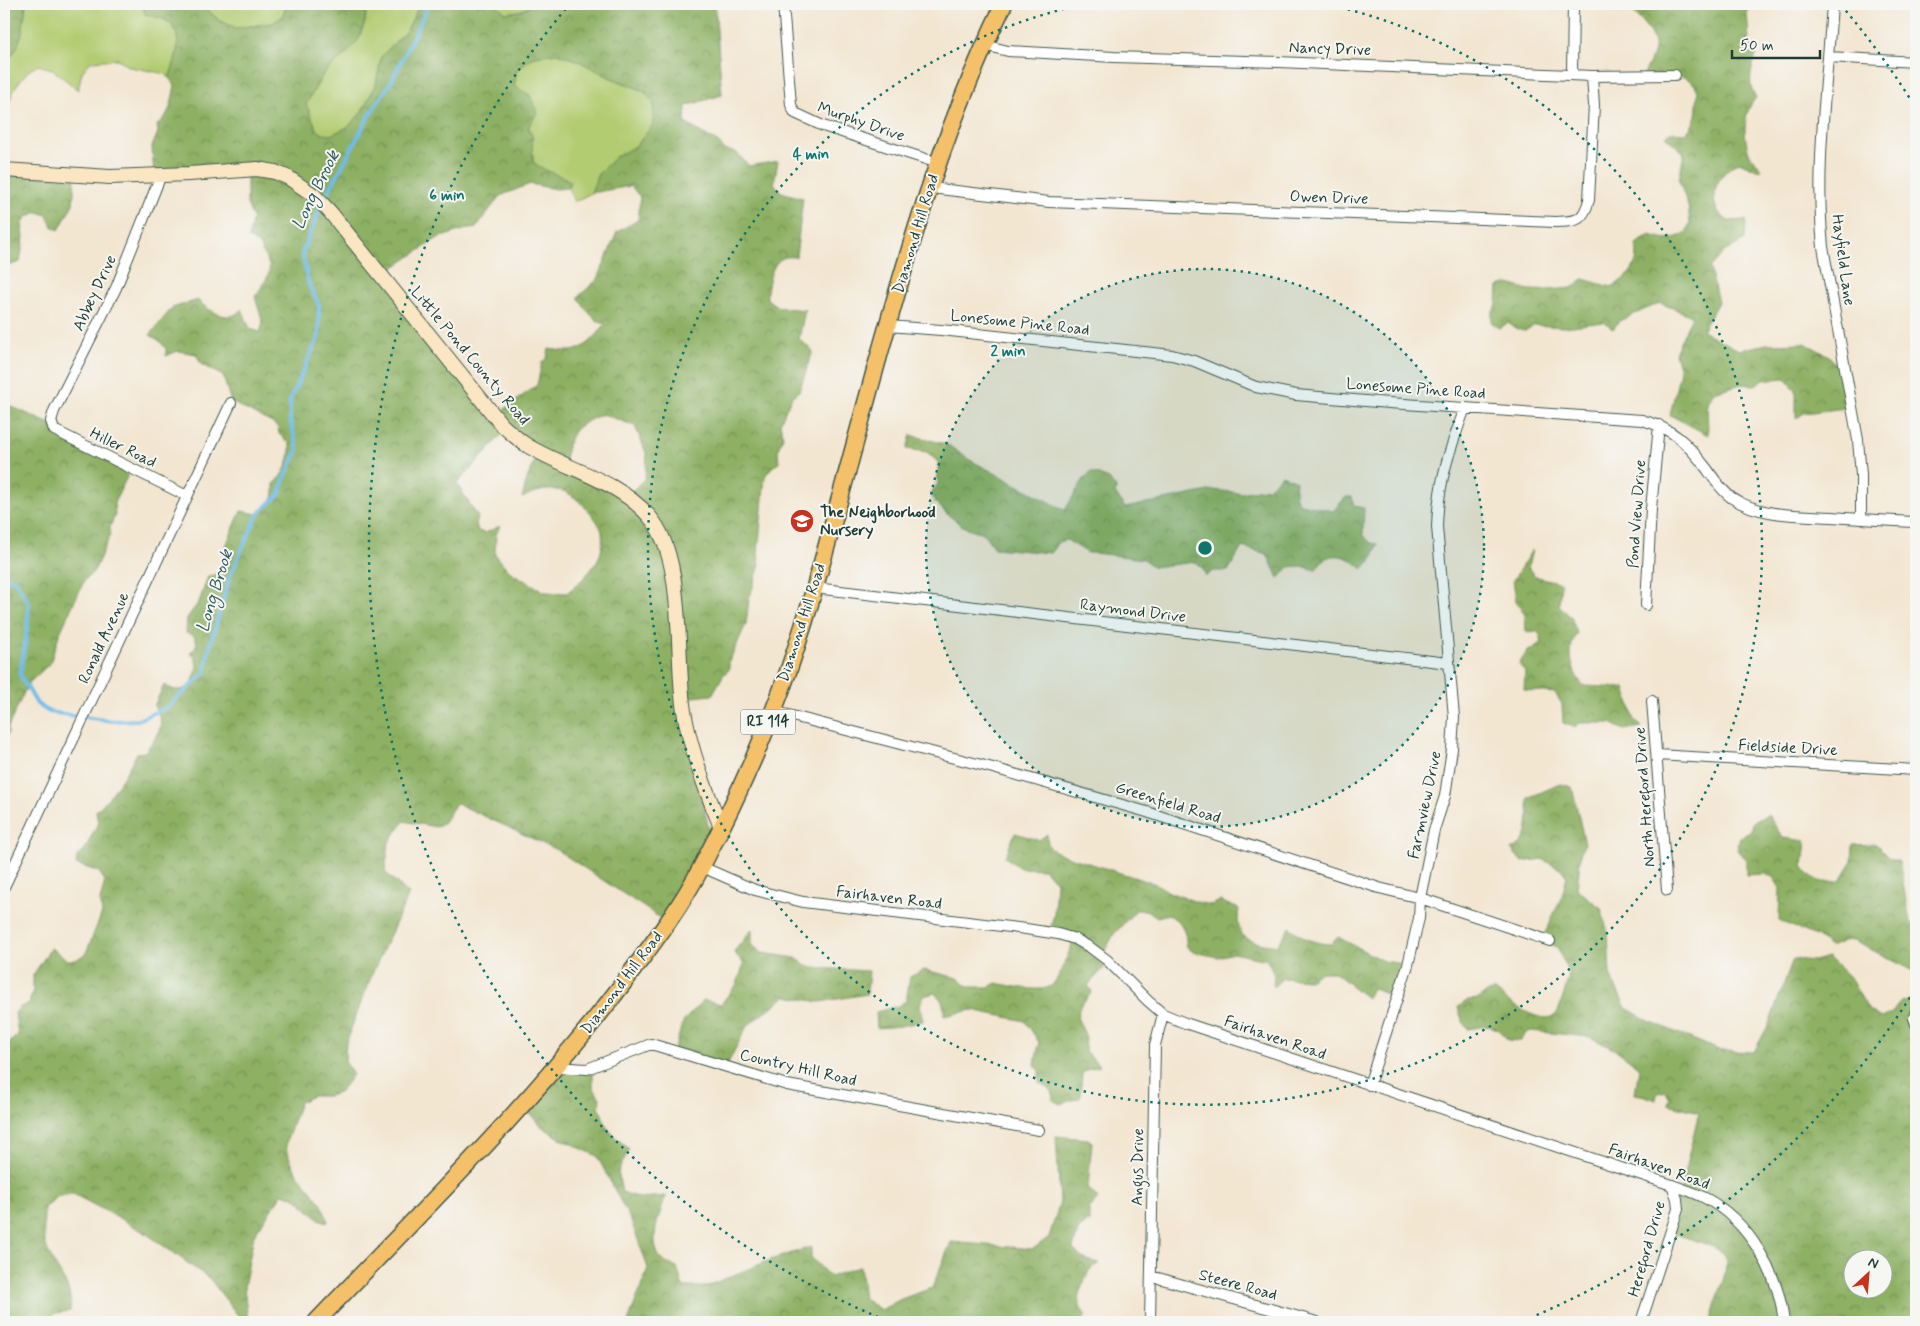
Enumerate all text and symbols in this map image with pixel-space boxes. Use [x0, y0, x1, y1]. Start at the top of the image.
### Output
scale bar [1732, 28, 1820, 60]
text: 50 m [1740, 36, 1774, 56]
street label: Nancy Drive [1289, 37, 1371, 61]
street label: Murphy Drive [815, 97, 907, 147]
text: 4 min [793, 145, 829, 165]
water label: Long Brook [287, 146, 348, 234]
street label: Diamond Hill Road [888, 172, 944, 296]
text: 6 min [429, 186, 465, 206]
street label: Owen Drive [1289, 186, 1369, 210]
street label: Hayfield Lane [1826, 213, 1860, 307]
street label: Abbey Drive [68, 252, 122, 334]
street label: Little Pond County Road [406, 282, 534, 430]
street label: Lonesome Pine Road [949, 305, 1091, 341]
text: 2 min [990, 342, 1026, 362]
street label: Lonesome Pine Road [1346, 374, 1486, 404]
street label: Hiller Road [86, 423, 160, 473]
street label: Pond View Drive [1623, 459, 1651, 569]
place label: The Neighborhood Nursery [820, 502, 936, 541]
school or university icon: The Neighborhood Nursery [789, 508, 815, 534]
centre of rings [1196, 539, 1214, 557]
water label: Long Brook [191, 546, 241, 636]
street label: Diamond Hill Road [773, 561, 831, 685]
street label: Ronald Avenue [74, 588, 135, 687]
street label: Raymond Drive [1079, 594, 1187, 628]
road number: RI 114 [740, 710, 796, 734]
street label: North Hereford Drive [1630, 726, 1662, 868]
street label: Fieldside Drive [1738, 735, 1839, 761]
street label: Farmview Drive [1403, 749, 1447, 861]
street label: Greenfield Road [1113, 777, 1223, 829]
street label: Fairhaven Road [835, 881, 943, 915]
street label: Diamond Hill Road [576, 927, 668, 1039]
street label: Fairhaven Road [1221, 1011, 1329, 1065]
street label: Country Hill Road [738, 1044, 858, 1092]
street label: Angus Drive [1127, 1128, 1150, 1206]
street label: Fairhaven Road [1605, 1139, 1713, 1195]
street label: Hereford Drive [1623, 1199, 1673, 1300]
north arrow [1842, 1248, 1892, 1298]
text: N [1865, 1253, 1881, 1273]
street label: Steere Road [1197, 1264, 1279, 1306]

